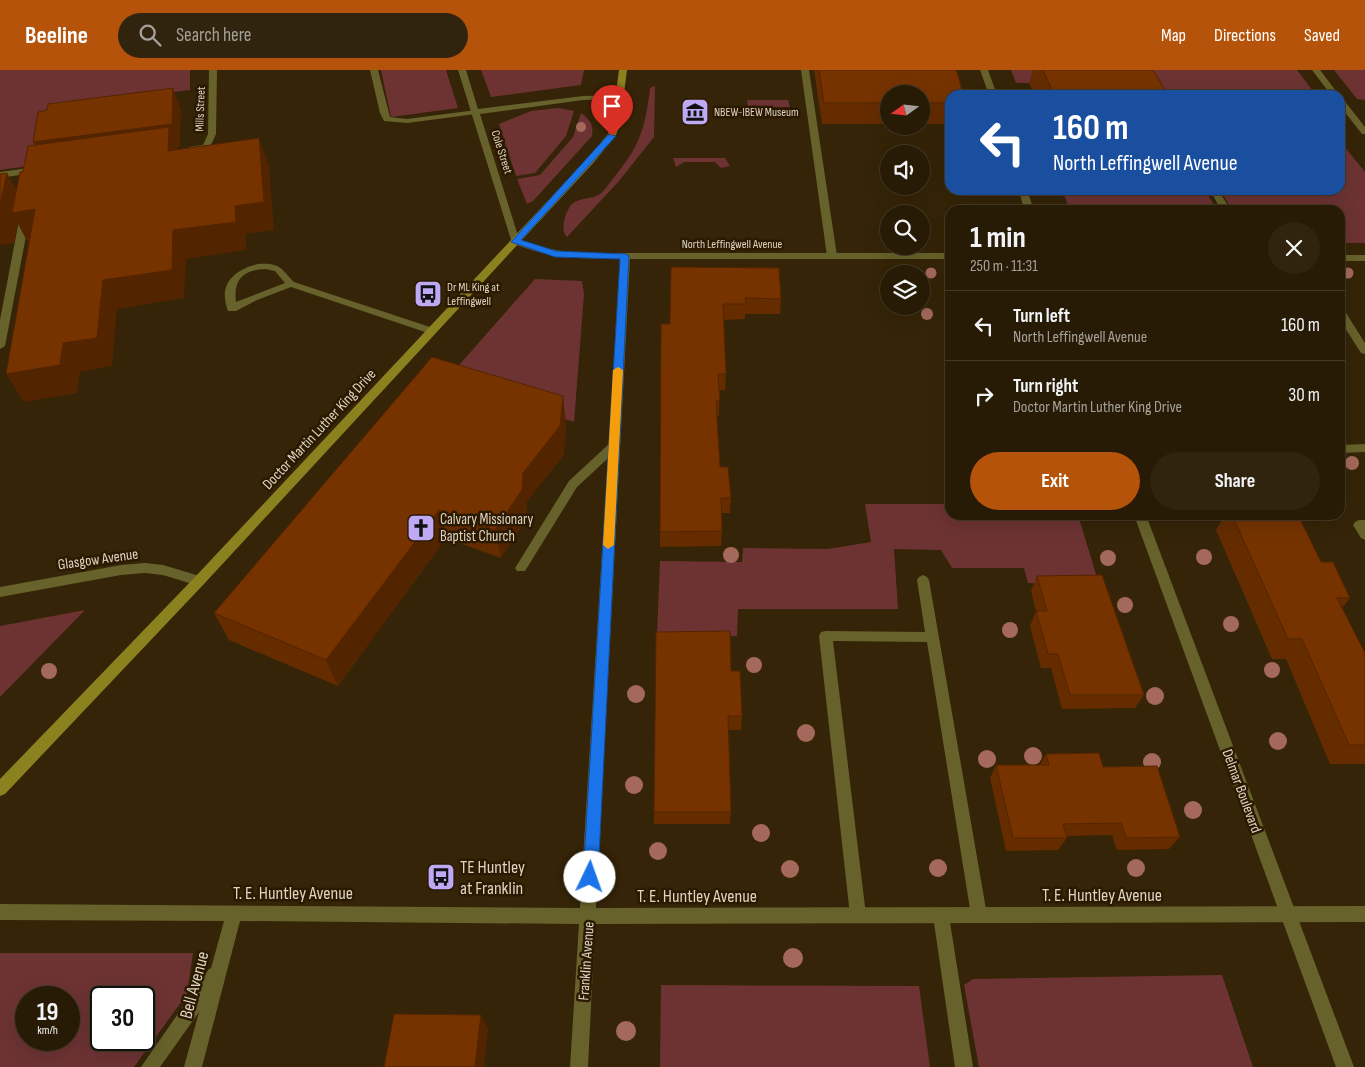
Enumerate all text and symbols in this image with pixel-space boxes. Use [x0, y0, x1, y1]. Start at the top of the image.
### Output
search box [118, 13, 468, 58]
text: Beeline [25, 21, 88, 50]
icon: search [136, 21, 164, 49]
text: Search here [176, 24, 251, 47]
text: Map [1161, 25, 1186, 46]
text: Directions [1214, 25, 1276, 46]
text: Saved [1304, 25, 1340, 46]
pin [591, 85, 633, 136]
north arrow [880, 85, 930, 135]
map controls [880, 85, 930, 315]
street label: Mills Street [192, 86, 209, 132]
icon: arrive [598, 92, 626, 120]
museum icon: NBEW-IBEW Museum [680, 97, 710, 127]
place label: NBEW-IBEW Museum [714, 105, 799, 120]
text: 160 m [1053, 107, 1129, 150]
icon: left [970, 110, 1035, 175]
street label: Cole Street [487, 128, 516, 176]
button: sound [880, 145, 930, 195]
text: North Leffingwell Avenue [1053, 150, 1238, 177]
button: search [880, 205, 930, 255]
text: 1 min [970, 220, 1026, 256]
button: close [1268, 222, 1320, 274]
street label: North Leffingwell Avenue [682, 237, 783, 252]
text: 250 m · 11:31 [970, 257, 1038, 276]
button: layers [880, 265, 930, 315]
bus stop icon: Dr ML King at Leffingwell [413, 279, 443, 309]
place label: Dr ML King at Leffingwell [447, 280, 500, 309]
text: Turn left [1013, 305, 1070, 328]
icon: left [970, 312, 998, 340]
text: 160 m [1281, 314, 1320, 337]
text: North Leffingwell Avenue [1013, 328, 1147, 347]
street label: Doctor Martin Luther King Drive [258, 365, 380, 494]
text: Turn right [1013, 375, 1078, 398]
icon: right [970, 382, 998, 410]
text: 30 m [1288, 384, 1320, 407]
text: Doctor Martin Luther King Drive [1013, 398, 1182, 417]
button: Exit [970, 452, 1140, 510]
button: Share [1150, 452, 1320, 510]
place label: Calvary Missionary Baptist Church [440, 510, 533, 546]
church icon: Calvary Missionary Baptist Church [406, 513, 436, 543]
street label: Glasgow Avenue [57, 544, 139, 575]
street label: Delmar Boulevard [1218, 747, 1265, 836]
position arrow [563, 850, 615, 902]
place label: TE Huntley at Franklin [460, 857, 525, 899]
bus stop icon: TE Huntley at Franklin [426, 862, 456, 892]
street label: T. E. Huntley Avenue [233, 883, 353, 904]
street label: T. E. Huntley Avenue [1042, 885, 1162, 906]
street label: T. E. Huntley Avenue [637, 886, 757, 907]
street label: Franklin Avenue [574, 921, 599, 1001]
street label: Bell Avenue [175, 949, 214, 1021]
speed limit sign: 30 [90, 986, 155, 1051]
text: 19 [37, 997, 58, 1028]
text: km/h [37, 1023, 58, 1038]

